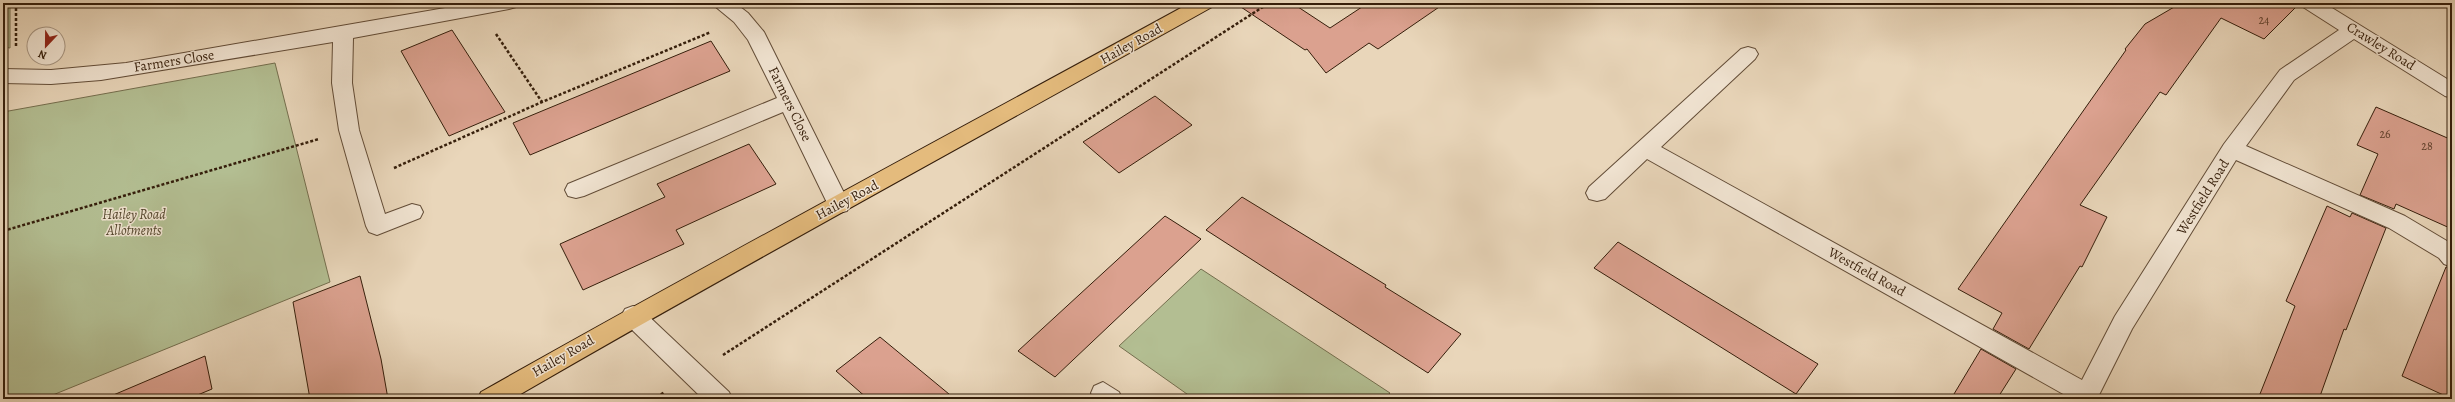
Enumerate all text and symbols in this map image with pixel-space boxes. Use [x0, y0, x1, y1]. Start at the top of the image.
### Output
house number: 24 [2258, 12, 2270, 28]
street label: Crawley Road [2343, 17, 2419, 75]
street label: Hailey Road [1096, 19, 1166, 69]
north arrow [26, 26, 66, 66]
street label: Farmers Close [132, 45, 216, 77]
text: N [36, 46, 49, 63]
street label: Farmers Close [764, 63, 816, 145]
house number: 26 [2379, 126, 2391, 142]
house number: 28 [2421, 138, 2433, 154]
street label: Westfield Road [2172, 155, 2234, 239]
street label: Hailey Road [812, 175, 882, 224]
park label: Hailey Road Allotments [102, 205, 166, 240]
street label: Westfield Road [1824, 242, 1910, 301]
street label: Hailey Road [529, 330, 598, 381]

